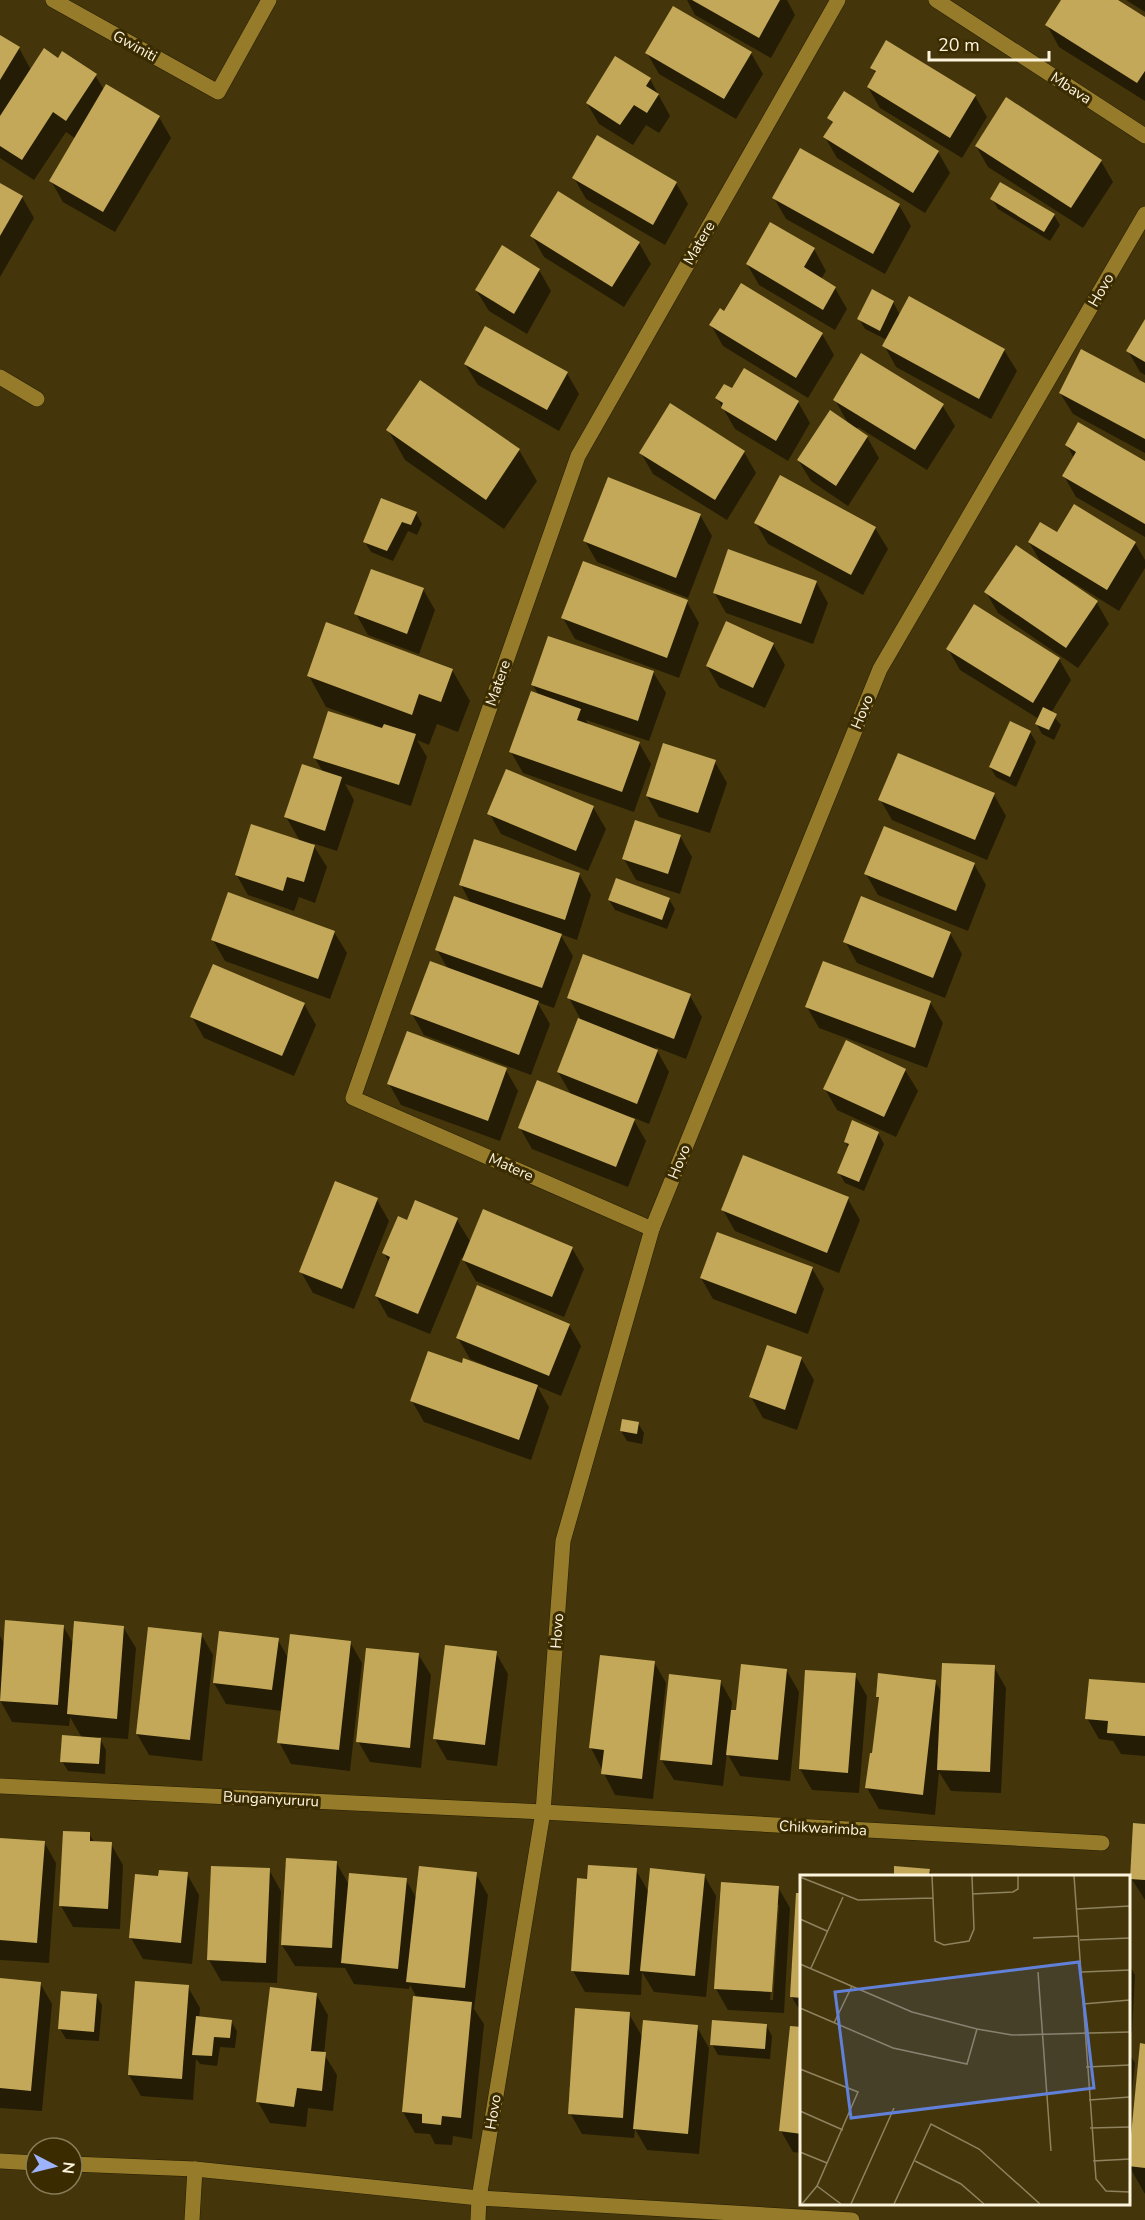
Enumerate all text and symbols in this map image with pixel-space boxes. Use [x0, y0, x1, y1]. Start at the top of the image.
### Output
scale bar [929, 24, 1049, 62]
street label: Gwiniti [109, 26, 161, 66]
text: 20 m [938, 33, 980, 57]
street label: Mbava [1047, 67, 1095, 109]
street label: Matere [679, 218, 719, 268]
street label: Hovo [1083, 270, 1119, 310]
street label: Matere [481, 657, 515, 709]
street label: Hovo [846, 692, 878, 732]
street label: Hovo [663, 1142, 695, 1182]
street label: Matere [485, 1148, 537, 1186]
street label: Hovo [546, 1613, 568, 1649]
street label: Bunganyururu [223, 1787, 319, 1811]
street label: Chikwarimba [778, 1816, 868, 1840]
inset map [800, 1875, 1130, 2205]
street label: Hovo [480, 2093, 506, 2131]
north arrow [24, 2136, 84, 2196]
text: N [56, 2160, 80, 2175]

